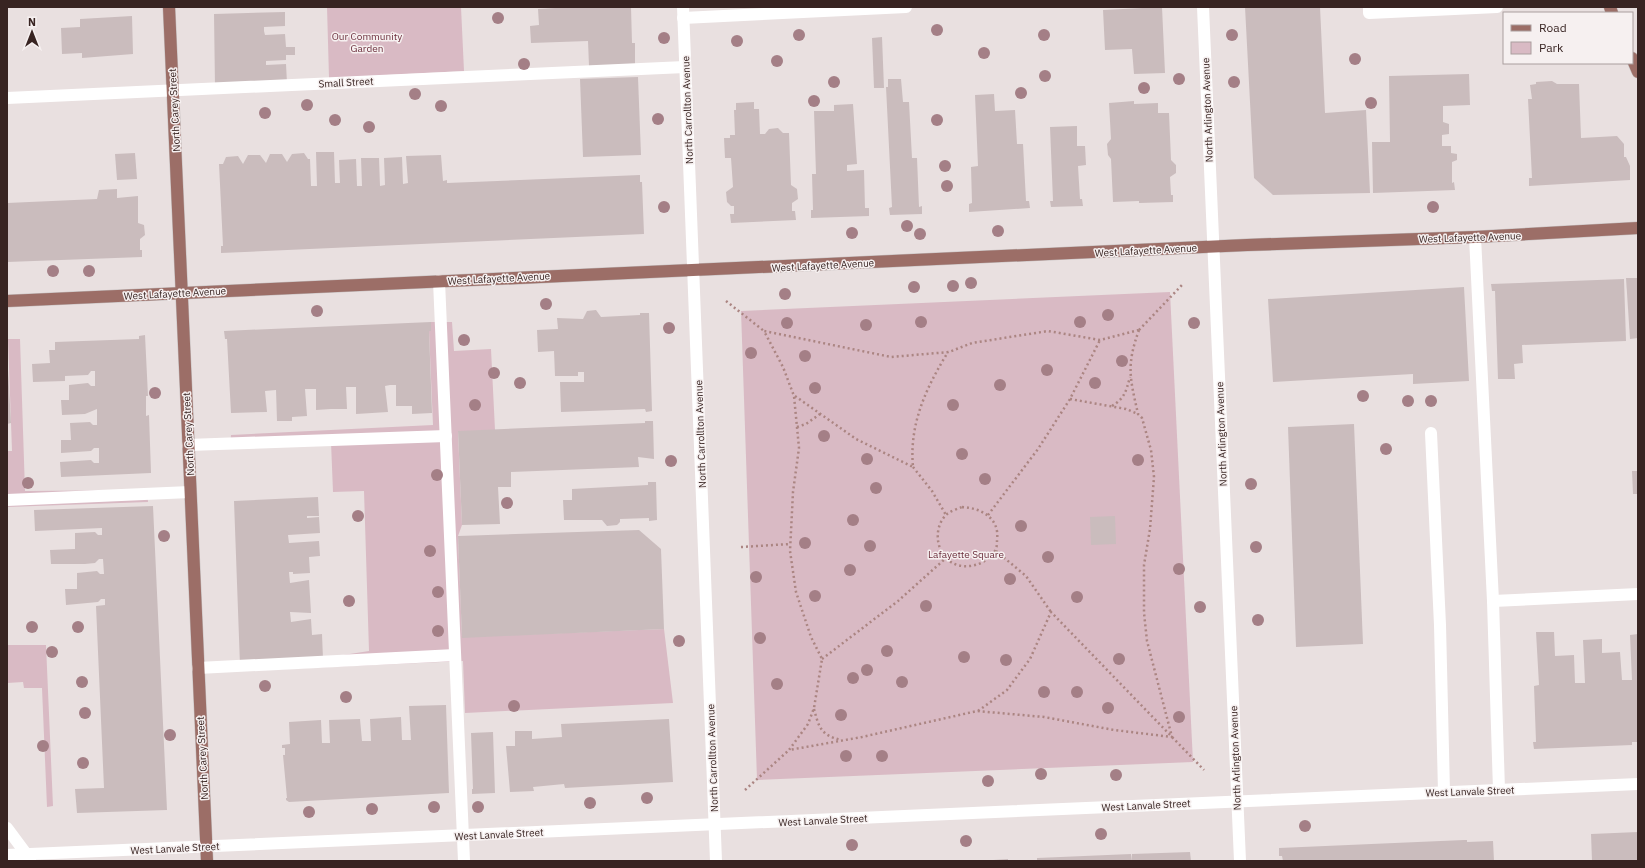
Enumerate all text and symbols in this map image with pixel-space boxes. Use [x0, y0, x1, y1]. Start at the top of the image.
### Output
north arrow [12, 12, 52, 52]
legend [1503, 12, 1633, 64]
text: N [28, 15, 36, 29]
text: Road [1539, 20, 1567, 35]
park label: Our Community Garden [332, 30, 402, 55]
text: Park [1539, 40, 1564, 55]
street label: North Carrollton Avenue [679, 55, 696, 164]
street label: North Arlington Avenue [1199, 57, 1216, 163]
street label: North Carey Street [166, 68, 183, 152]
street label: Small Street [318, 75, 374, 90]
street label: West Lafayette Avenue [1419, 229, 1522, 246]
street label: West Lafayette Avenue [1095, 241, 1198, 260]
street label: West Lafayette Avenue [772, 256, 875, 275]
street label: West Lafayette Avenue [448, 269, 551, 288]
street label: West Lafayette Avenue [124, 284, 227, 303]
street label: North Carrollton Avenue [692, 379, 709, 488]
street label: North Arlington Avenue [1213, 381, 1230, 487]
street label: North Carey Street [180, 392, 197, 476]
park label: Lafayette Square [928, 548, 1004, 561]
street label: North Carrollton Avenue [704, 703, 721, 812]
street label: North Arlington Avenue [1227, 705, 1244, 811]
street label: North Carey Street [194, 716, 211, 800]
street label: West Lanvale Street [1425, 783, 1515, 800]
street label: West Lanvale Street [1101, 797, 1191, 814]
street label: West Lanvale Street [778, 812, 868, 829]
street label: West Lanvale Street [454, 826, 544, 843]
street label: West Lanvale Street [130, 840, 220, 857]

